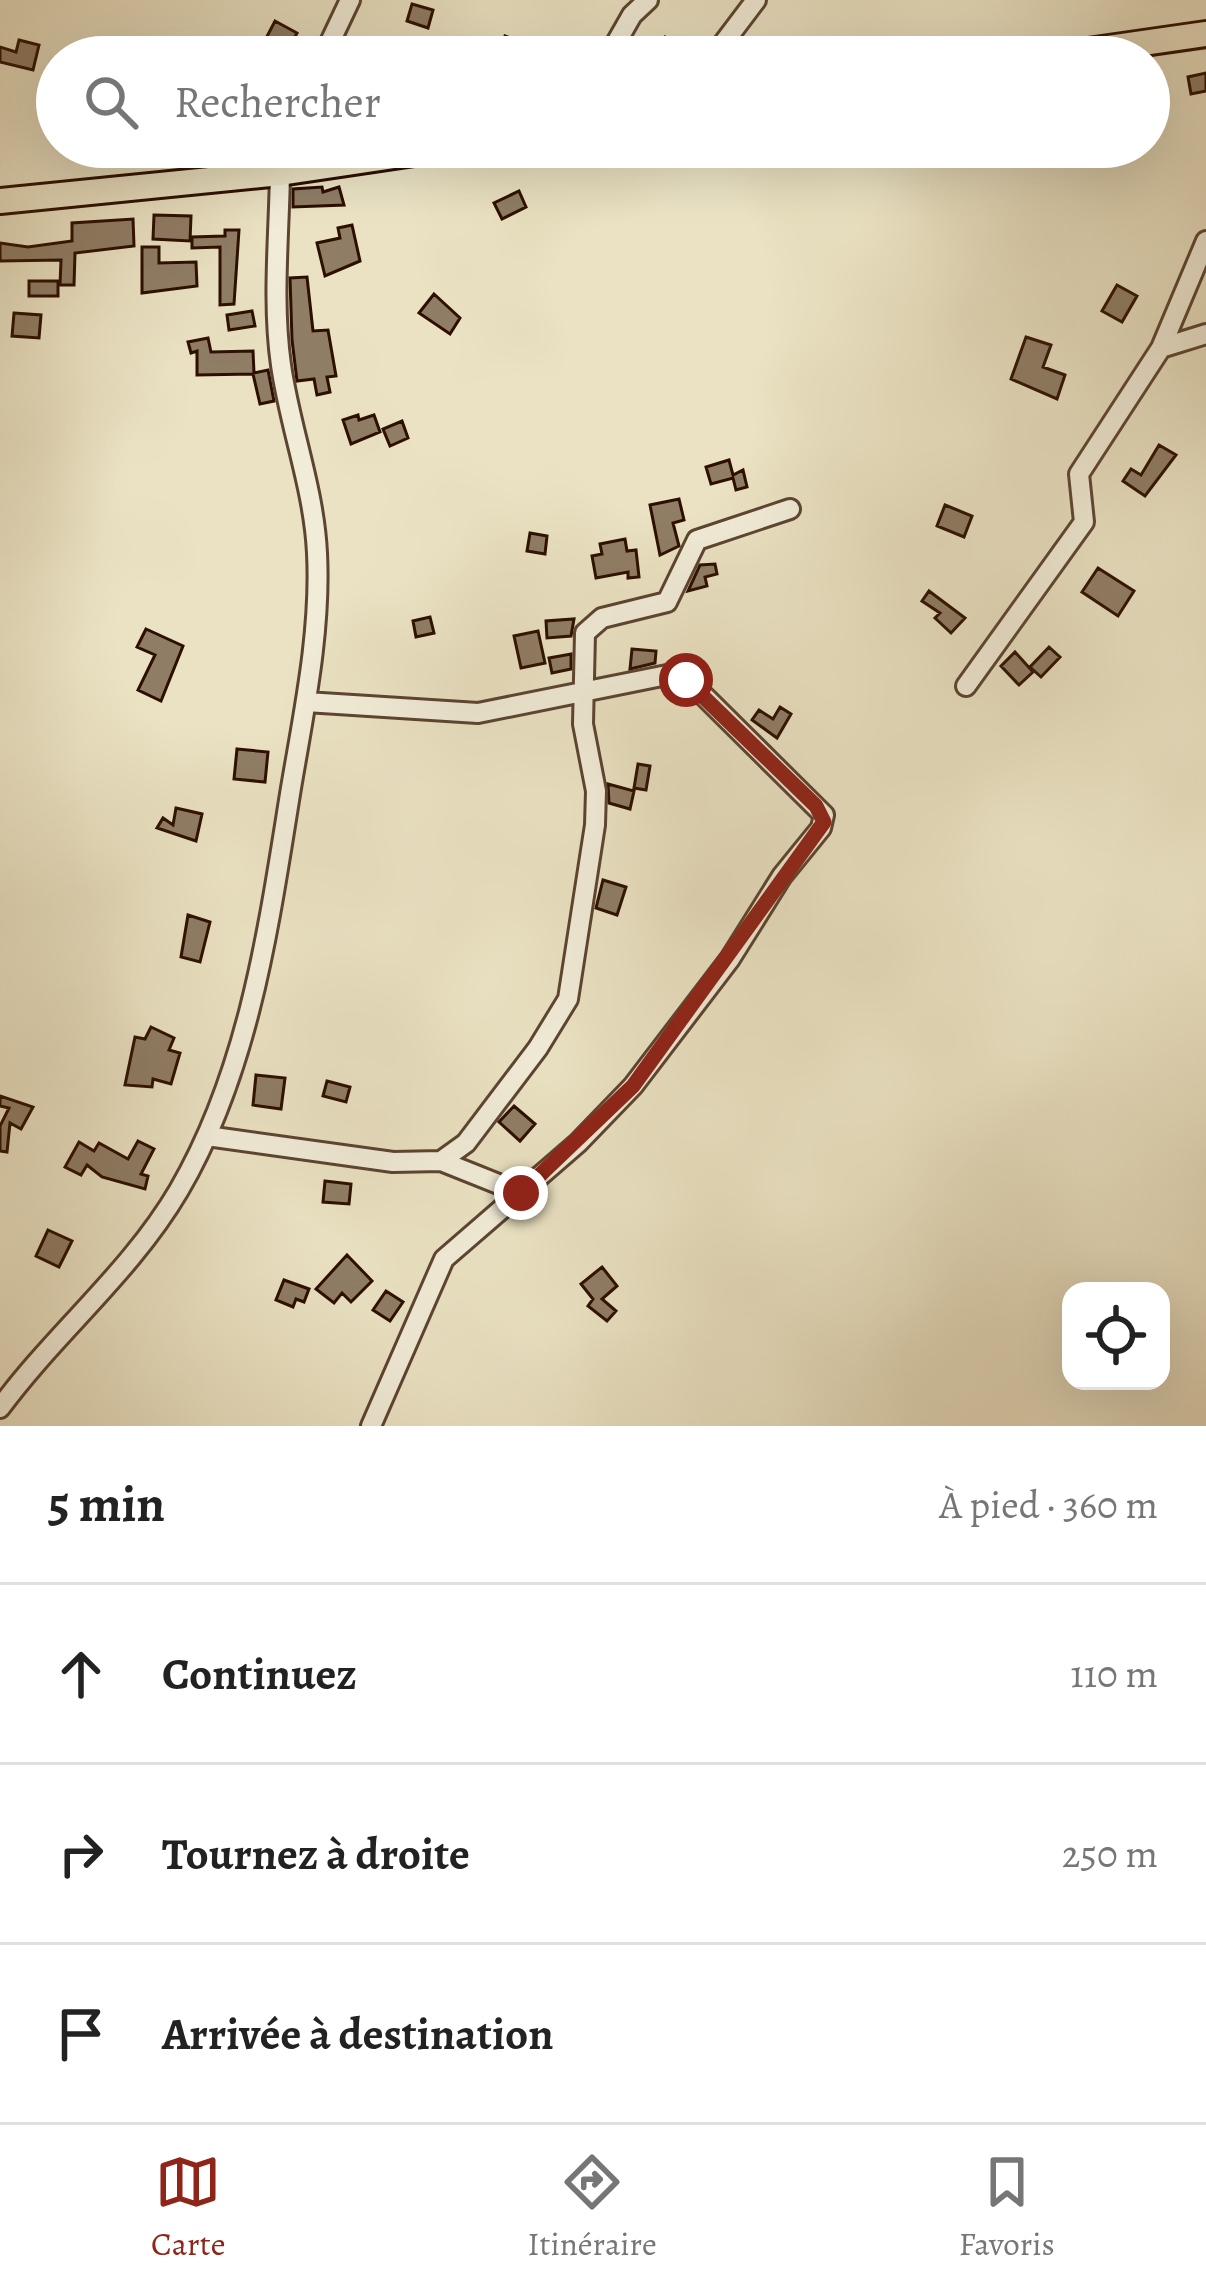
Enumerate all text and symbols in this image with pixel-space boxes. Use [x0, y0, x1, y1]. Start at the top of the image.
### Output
search box [36, 36, 1170, 168]
icon: search [78, 69, 144, 135]
text: Rechercher [174, 71, 381, 133]
route start [659, 653, 713, 707]
route end [494, 1166, 548, 1220]
map controls [1062, 1282, 1170, 1390]
button: locate [1062, 1282, 1170, 1390]
text: 5 min [48, 1469, 165, 1539]
text: À pied · 360 m [939, 1478, 1158, 1531]
icon: ahead [48, 1641, 114, 1707]
text: Continuez [162, 1643, 357, 1705]
text: 110 m [1070, 1647, 1158, 1700]
icon: right [48, 1821, 114, 1887]
text: Tournez à droite [162, 1823, 470, 1885]
text: 250 m [1062, 1827, 1158, 1880]
icon: arrive [48, 2001, 114, 2067]
text: Arrivée à destination [162, 2003, 554, 2065]
tab: Carte [151, 2149, 225, 2266]
tab: Itinéraire [528, 2149, 657, 2266]
tab: Favoris [959, 2149, 1055, 2266]

